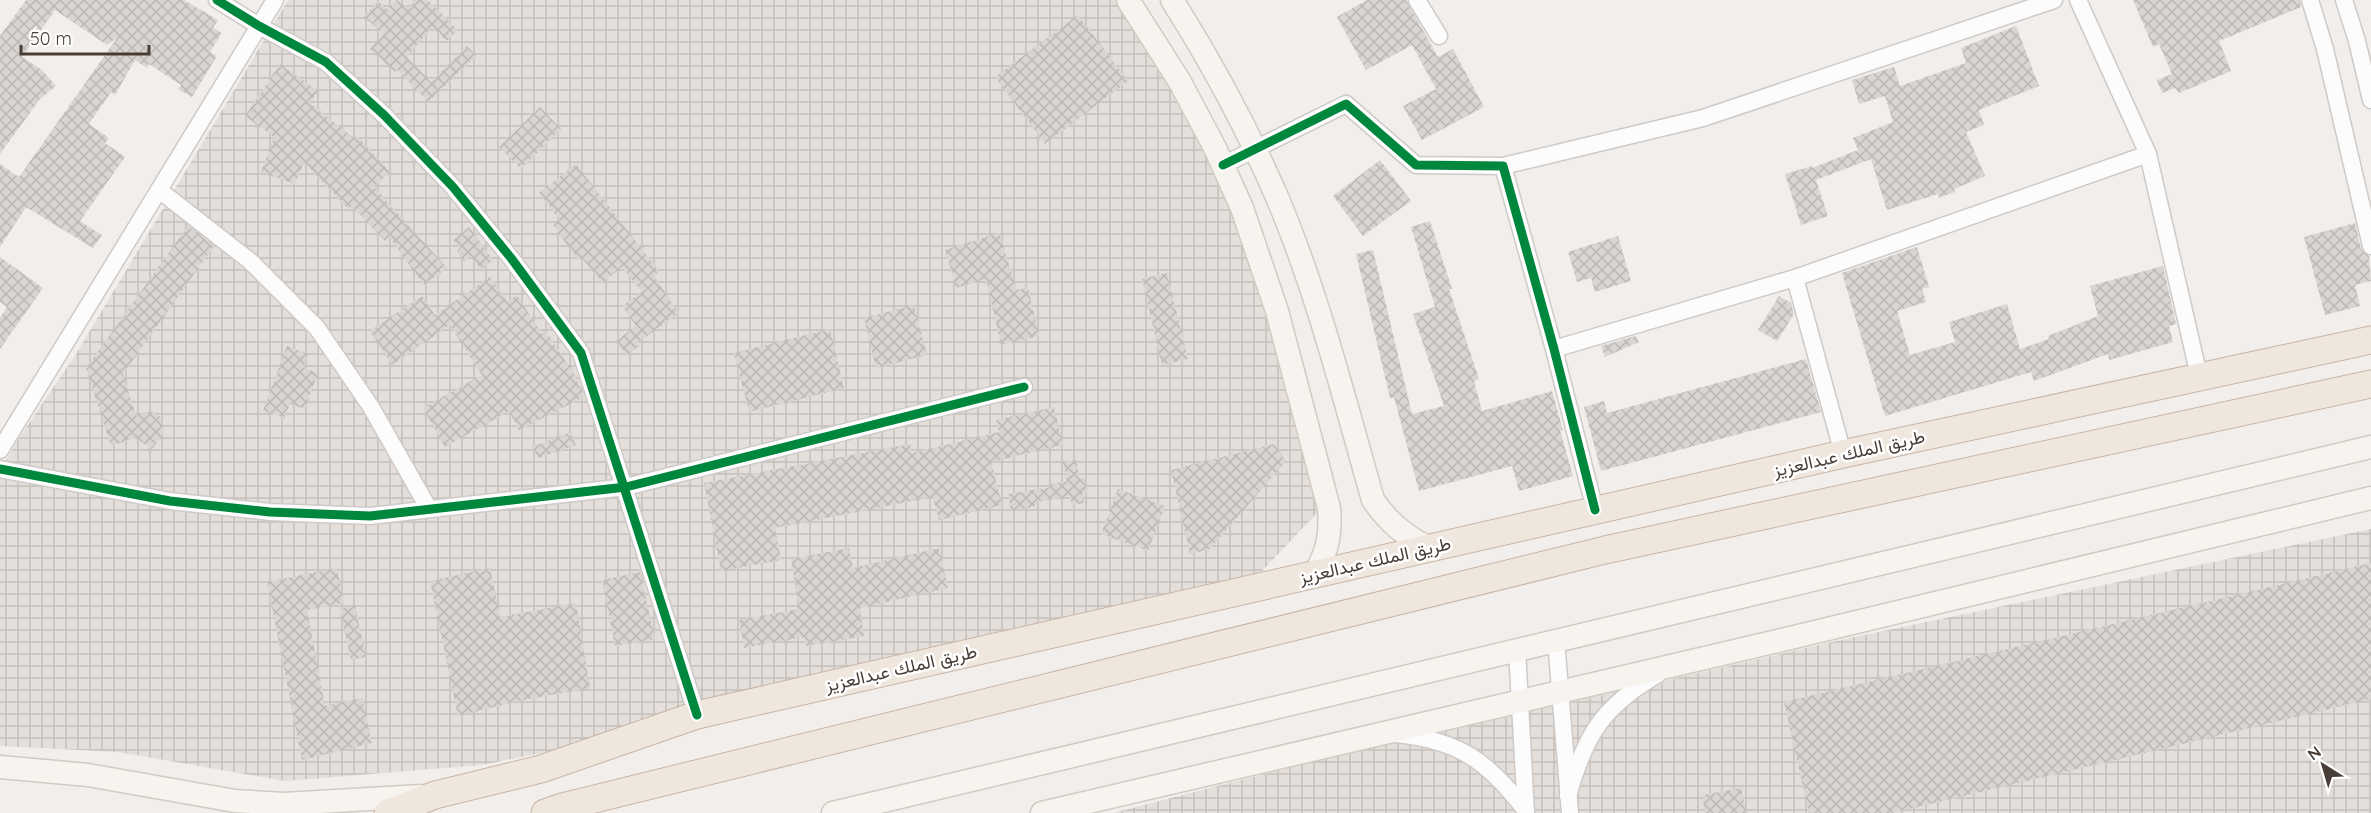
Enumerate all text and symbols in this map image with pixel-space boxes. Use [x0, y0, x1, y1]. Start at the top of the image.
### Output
scale bar [21, 18, 148, 56]
text: 50 m [30, 27, 72, 50]
street label: طريق الملك عبدالعزيز [1770, 424, 1927, 482]
street label: طريق الملك عبدالعزيز [1296, 531, 1453, 589]
street label: طريق الملك عبدالعزيز [822, 639, 979, 697]
north arrow [2293, 735, 2353, 795]
text: N [2303, 741, 2325, 765]

